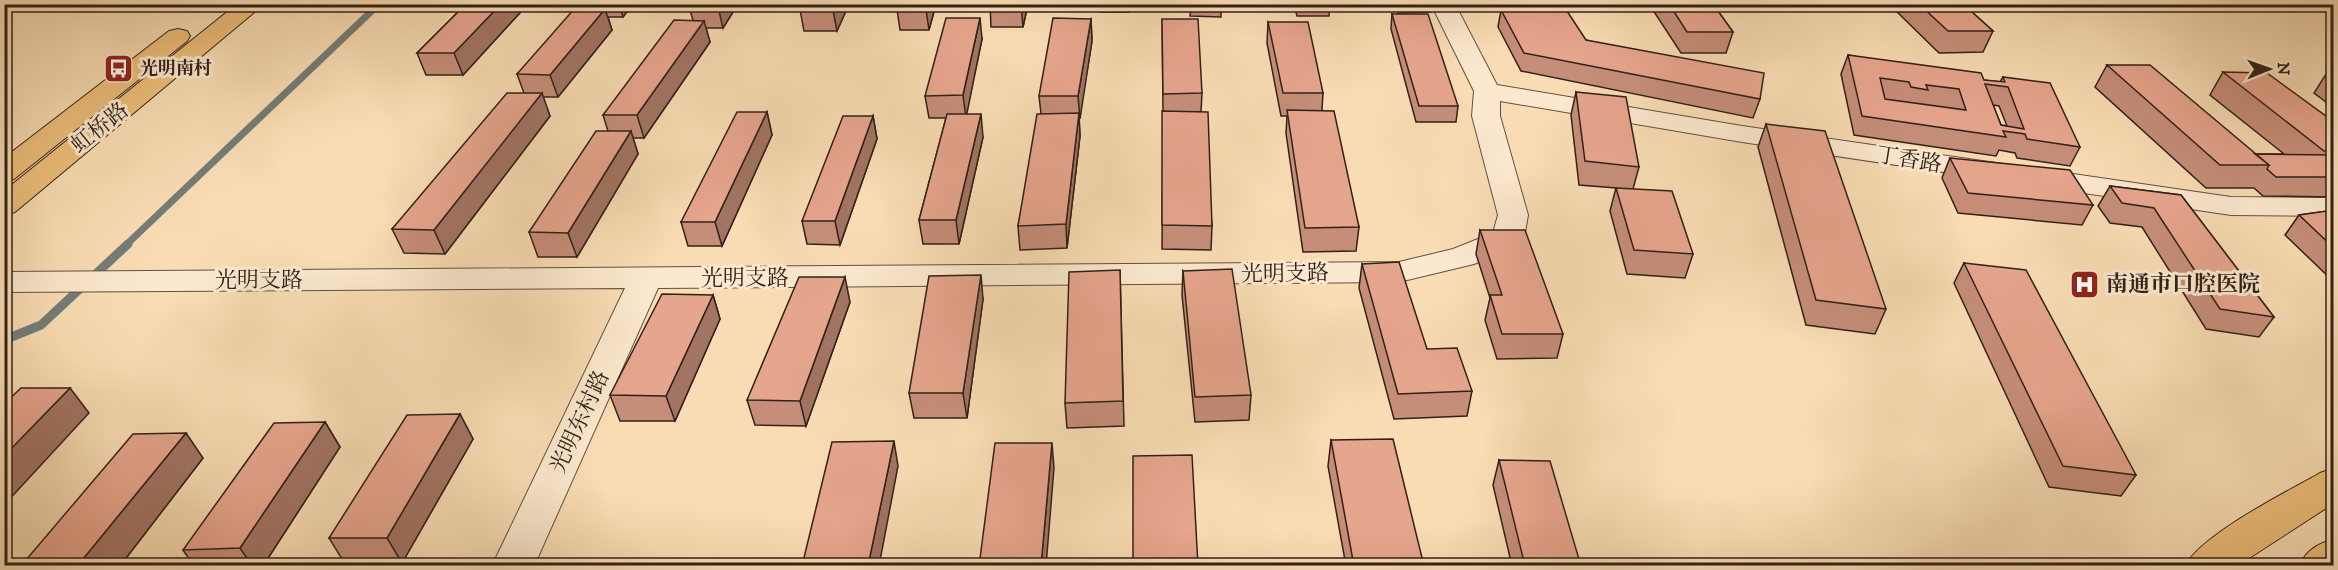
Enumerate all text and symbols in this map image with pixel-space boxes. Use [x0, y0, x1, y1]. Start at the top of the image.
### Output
north arrow [2239, 39, 2299, 99]
bus stop icon: 光明南村 [103, 53, 135, 85]
place label: 光明南村 [140, 58, 212, 80]
text: N [2273, 62, 2293, 75]
street label: 虹桥路 [66, 97, 134, 159]
street label: 丁香路 [1874, 142, 1944, 178]
street label: 光明支路 [1241, 260, 1329, 288]
street label: 光明支路 [701, 265, 789, 292]
street label: 光明支路 [215, 267, 303, 294]
hospital icon: 南通市口腔医院 [2069, 268, 2101, 300]
place label: 南通市口腔医院 [2106, 271, 2260, 298]
street label: 光明东村路 [545, 366, 615, 478]

